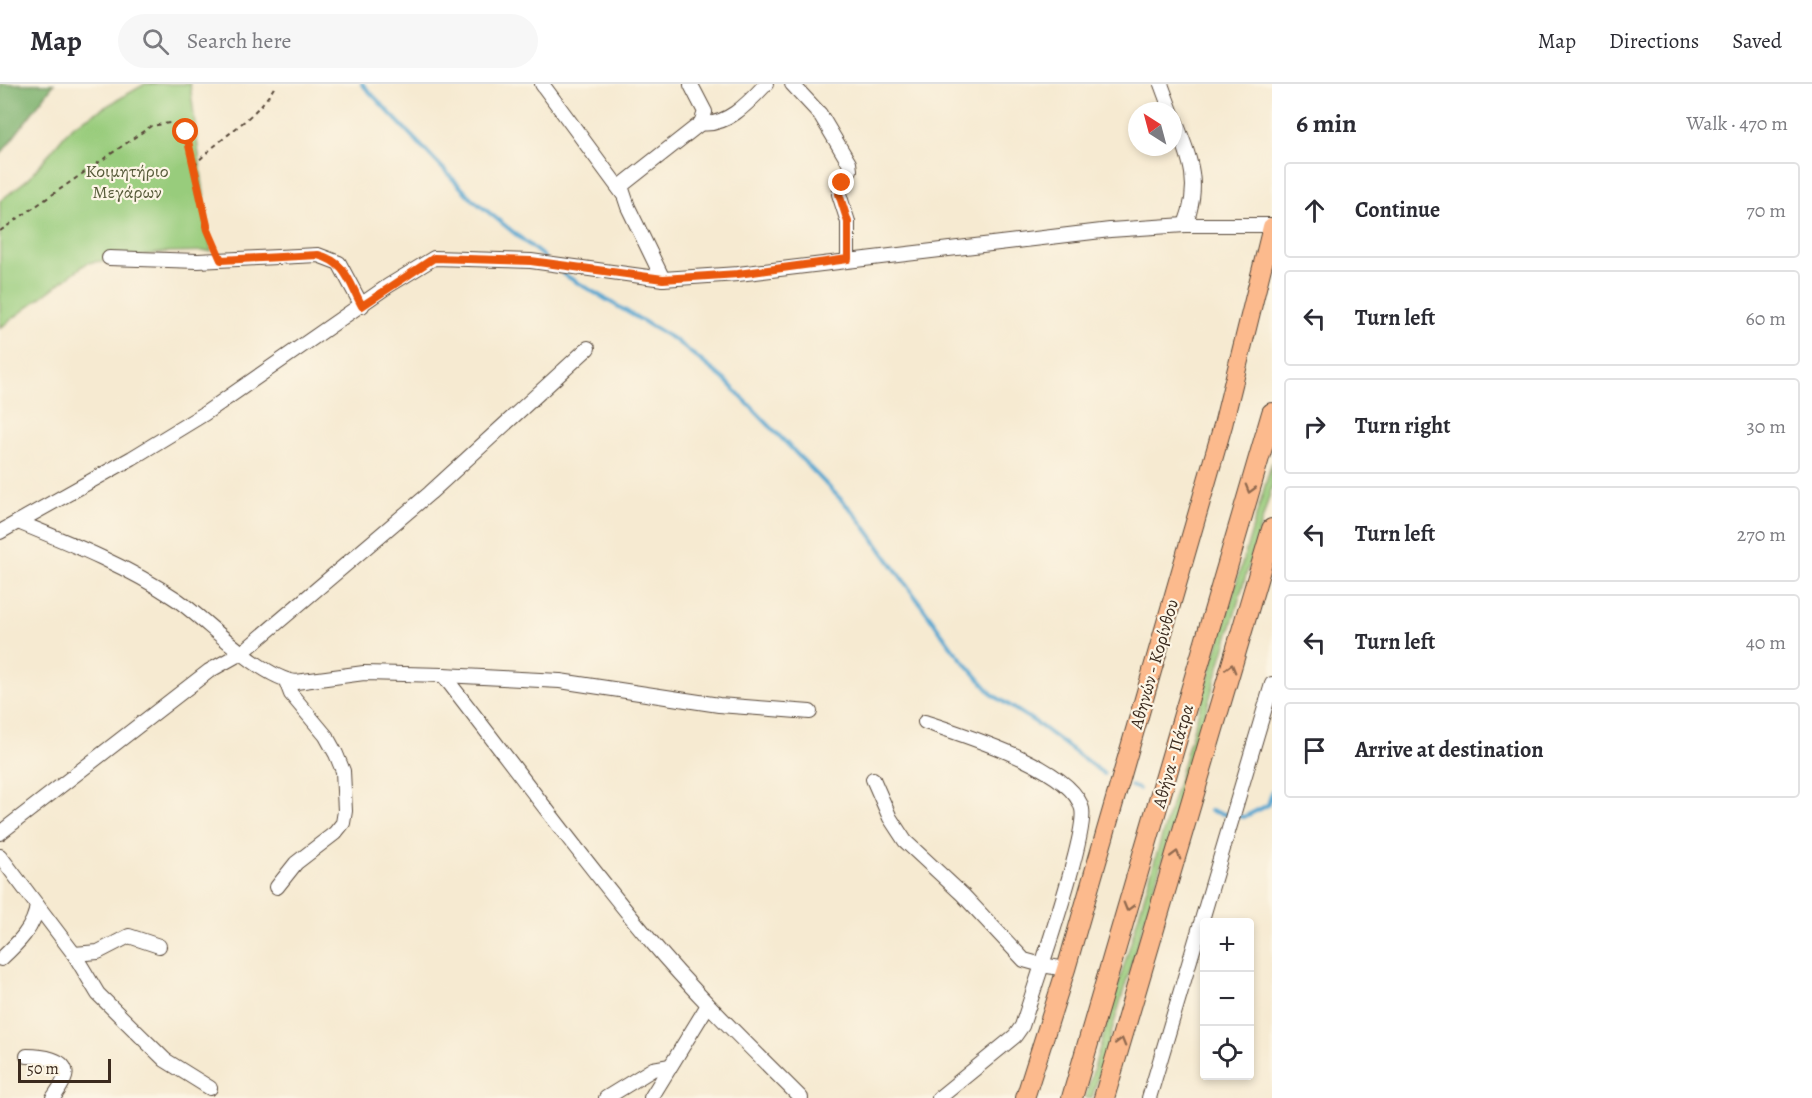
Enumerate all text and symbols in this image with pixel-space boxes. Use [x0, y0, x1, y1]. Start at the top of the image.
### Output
search box [118, 14, 538, 68]
text: Map [30, 22, 82, 60]
icon: search [139, 25, 172, 58]
text: Search here [187, 26, 291, 56]
text: Map [1538, 27, 1576, 55]
text: Directions [1609, 27, 1699, 55]
text: Saved [1732, 27, 1782, 55]
north arrow [1128, 102, 1182, 156]
text: 6 min [1296, 106, 1357, 141]
text: Walk · 470 m [1686, 110, 1788, 137]
route start [172, 118, 198, 144]
park label: Κοιμητήριο Μεγάρων [85, 159, 169, 204]
route end [828, 169, 854, 195]
icon: ahead [1298, 194, 1331, 227]
text: Continue [1355, 195, 1440, 225]
text: 70 m [1746, 197, 1786, 224]
icon: left [1298, 302, 1331, 335]
text: Turn left [1355, 303, 1435, 333]
text: 60 m [1746, 305, 1786, 332]
icon: right [1298, 410, 1331, 443]
text: Turn right [1355, 411, 1451, 441]
text: 30 m [1746, 413, 1786, 440]
one-way arrow [1245, 483, 1257, 494]
icon: left [1298, 518, 1331, 551]
text: Turn left [1355, 519, 1435, 549]
text: 270 m [1737, 521, 1786, 548]
street label: Αθηνών - Κορίνθου [1124, 596, 1184, 733]
icon: left [1298, 626, 1331, 659]
text: Turn left [1355, 627, 1435, 657]
text: 40 m [1746, 629, 1786, 656]
one-way arrow [1224, 663, 1236, 674]
street label: Αθήνα - Πάτρα [1146, 701, 1199, 812]
icon: arrive [1298, 734, 1331, 767]
text: Arrive at destination [1355, 735, 1544, 765]
one-way arrow [1169, 850, 1181, 861]
one-way arrow [1123, 901, 1135, 912]
map controls [1200, 918, 1254, 1080]
button: + [1200, 918, 1254, 972]
button: − [1200, 972, 1254, 1026]
button: locate [1200, 1026, 1254, 1080]
one-way arrow [1114, 1037, 1126, 1048]
scale bar [18, 1056, 111, 1084]
text: 50 m [27, 1058, 59, 1080]

